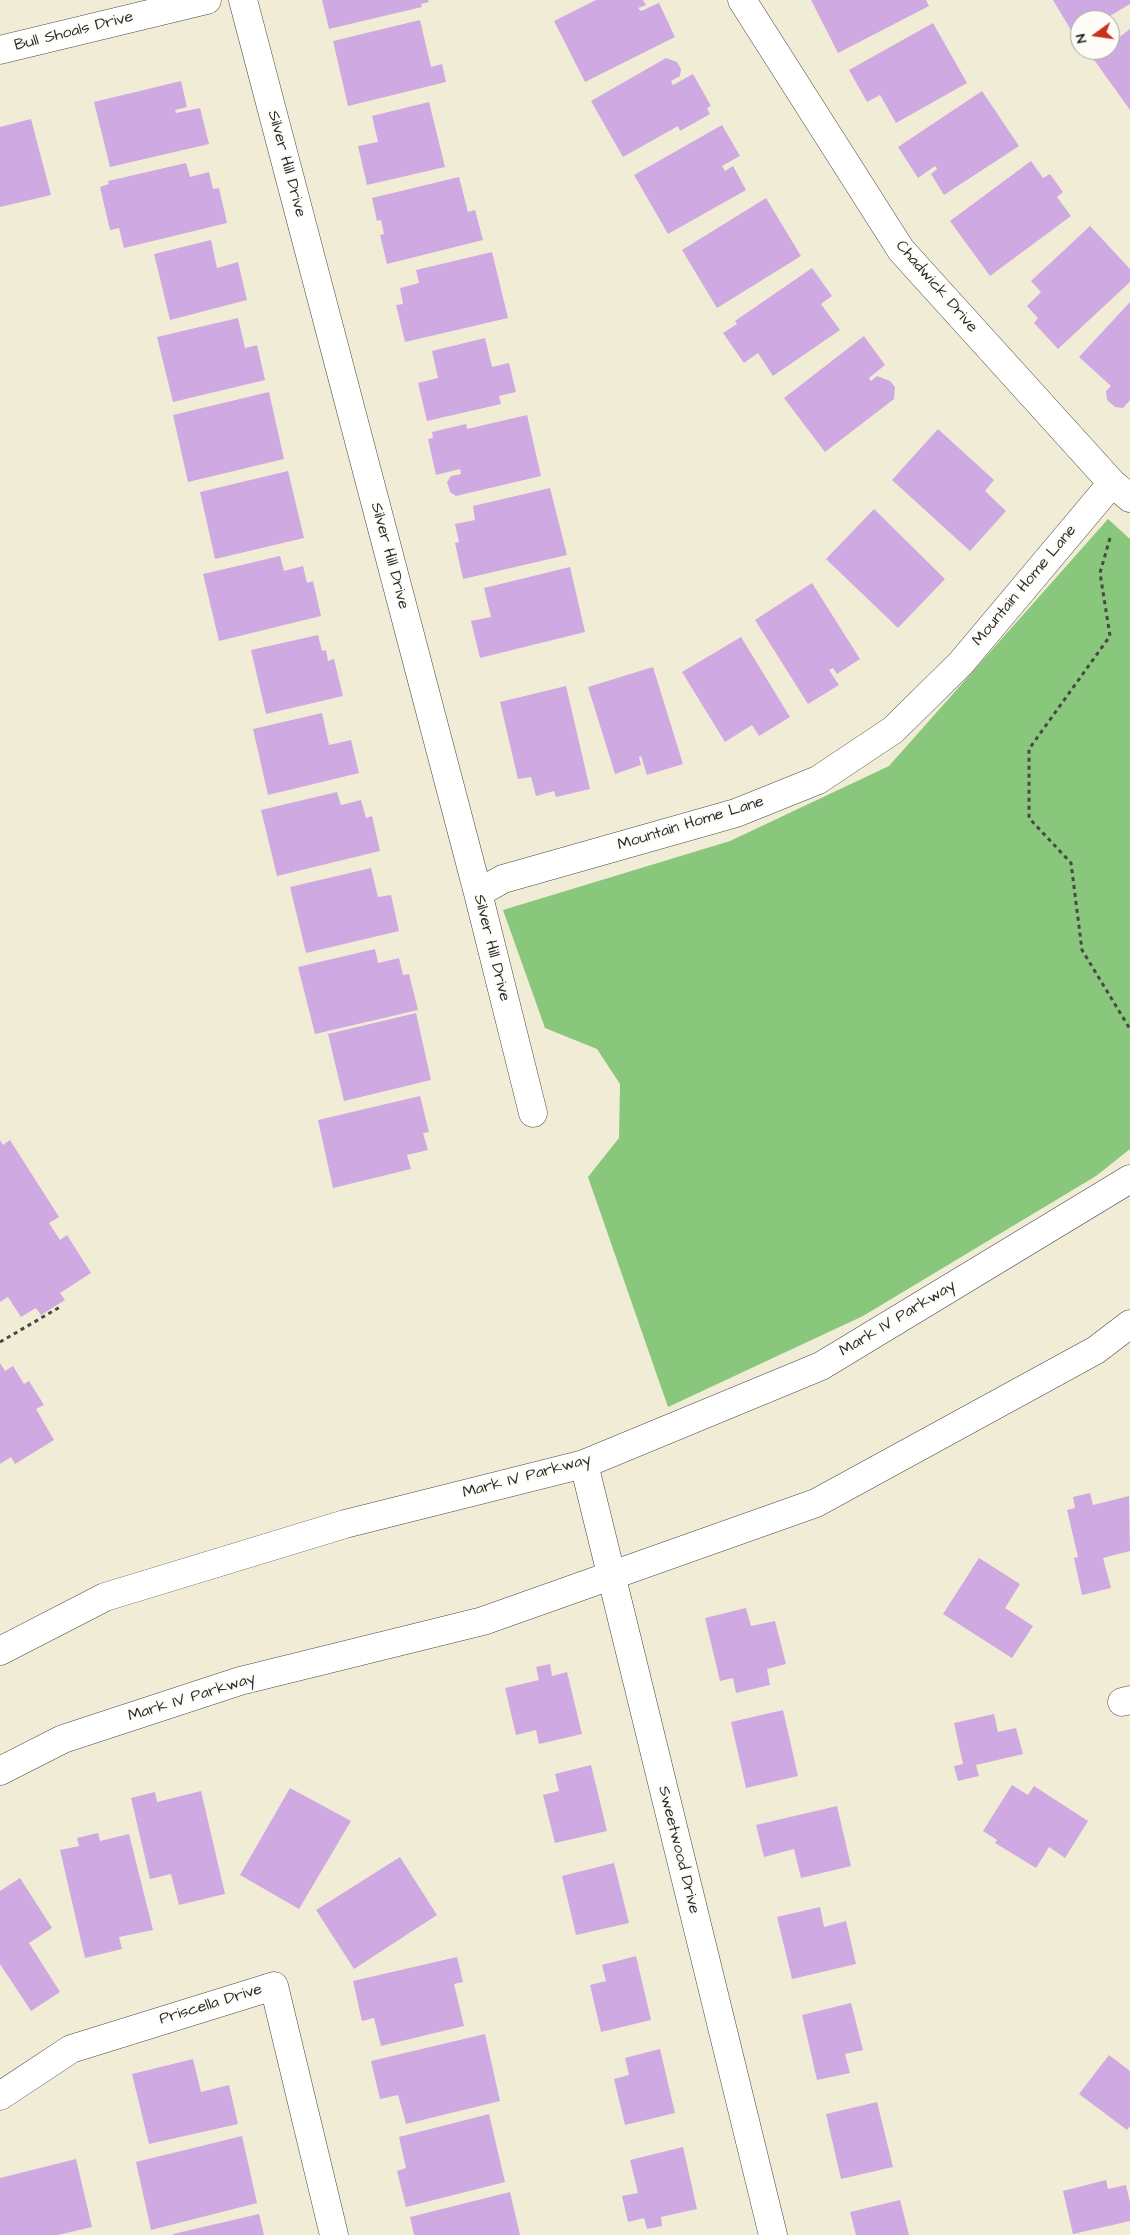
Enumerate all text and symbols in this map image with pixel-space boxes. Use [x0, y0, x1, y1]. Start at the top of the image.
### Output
street label: Bull Shoals Drive [13, 8, 135, 56]
north arrow [1070, 10, 1120, 60]
text: N [1071, 32, 1092, 45]
street label: Silver Hill Drive [263, 109, 309, 219]
street label: Chadwick Drive [891, 237, 981, 337]
street label: Silver Hill Drive [366, 501, 412, 611]
street label: Mountain Home Lane [969, 522, 1081, 650]
street label: Mountain Home Lane [616, 793, 766, 855]
street label: Silver Hill Drive [468, 893, 514, 1003]
street label: Mark IV Parkway [836, 1277, 960, 1361]
street label: Mark IV Parkway [461, 1451, 593, 1503]
street label: Mark IV Parkway [126, 1670, 258, 1726]
street label: Sweetwood Drive [653, 1784, 703, 1916]
street label: Priscella Drive [157, 1980, 265, 2030]

